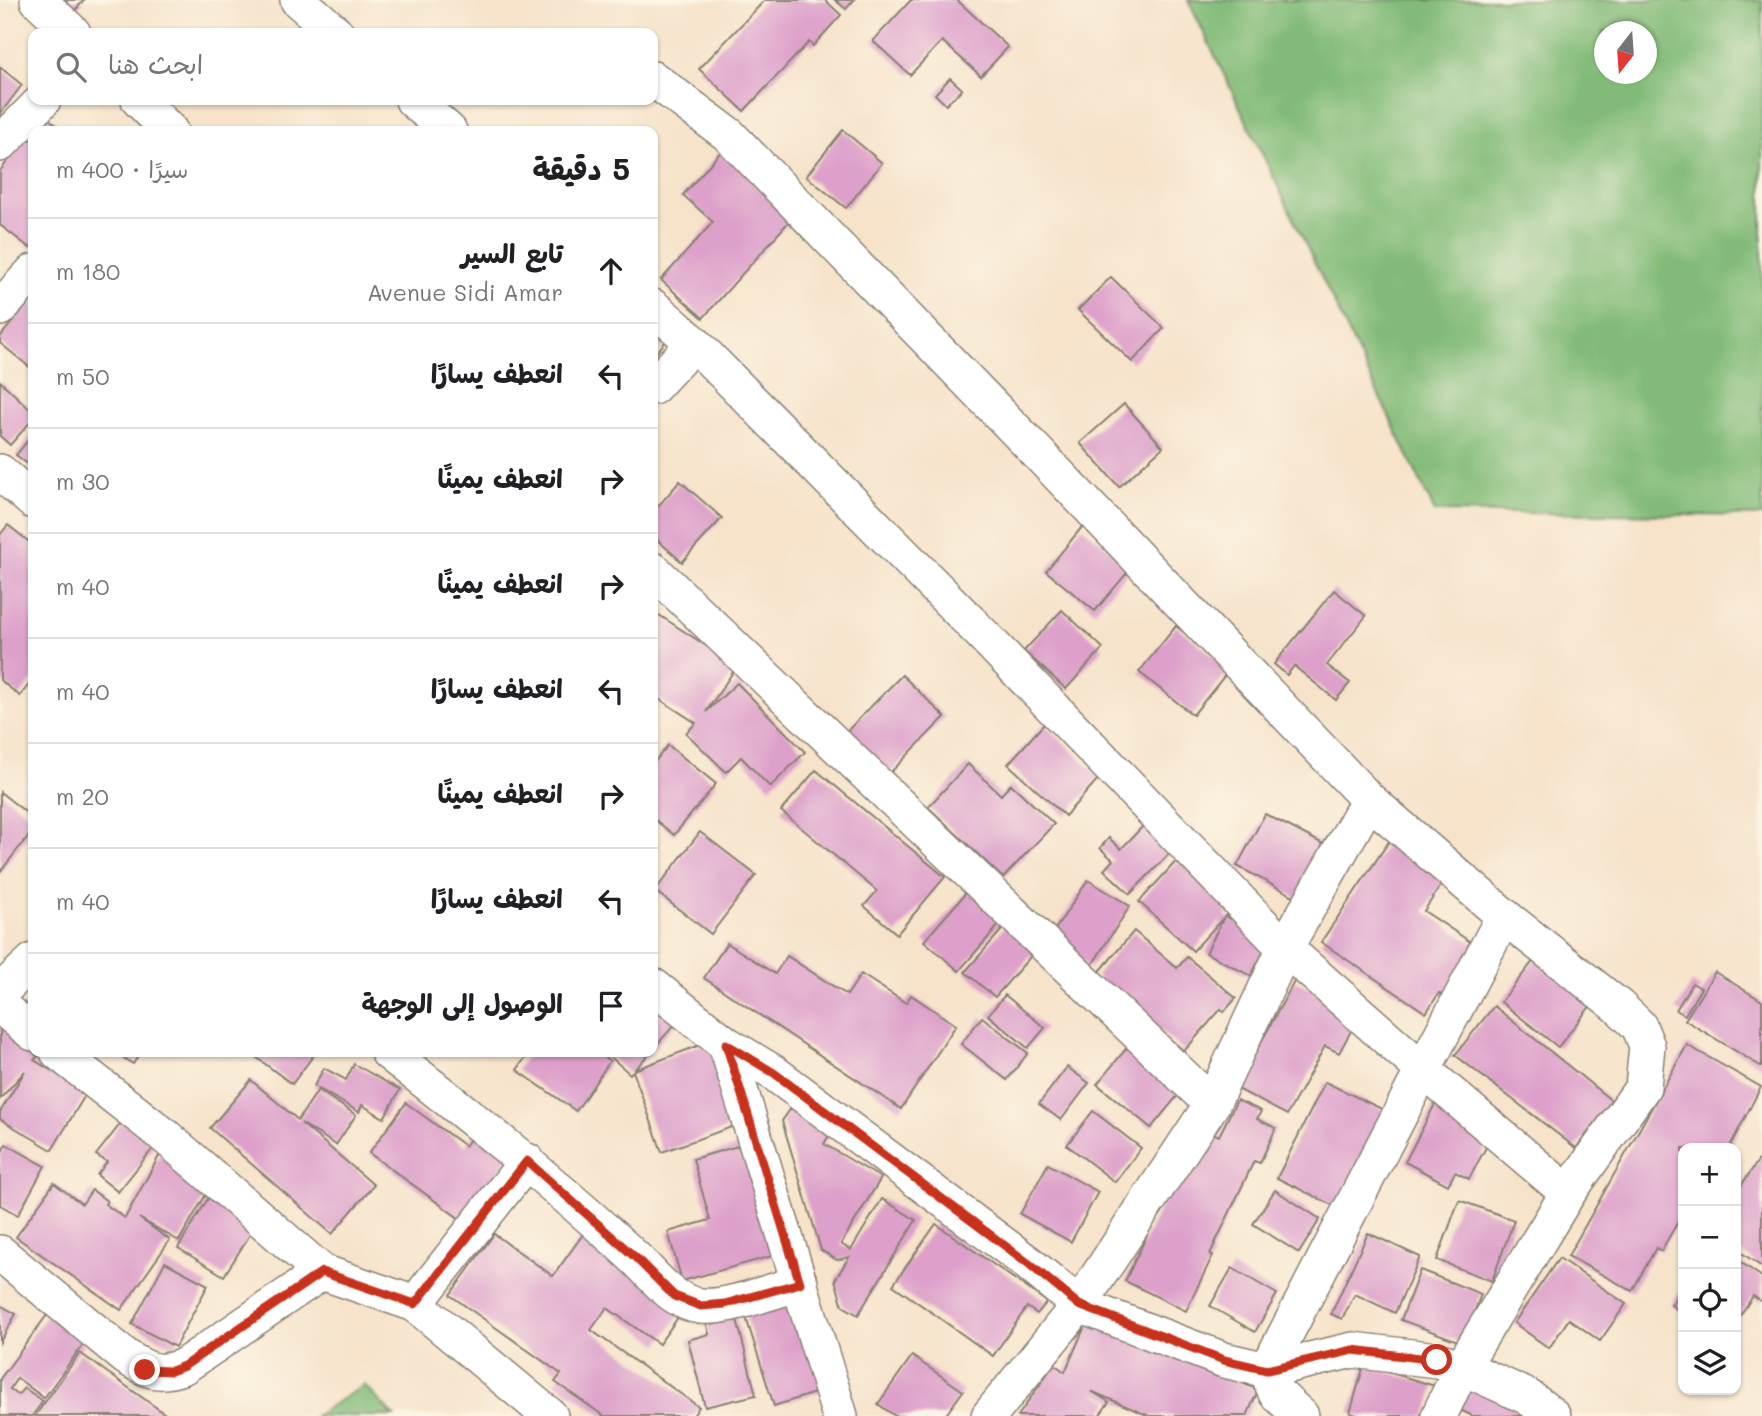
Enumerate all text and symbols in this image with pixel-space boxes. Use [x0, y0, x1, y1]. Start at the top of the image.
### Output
north arrow [1594, 21, 1657, 84]
search box [28, 28, 658, 105]
text: ابحث هنا [108, 47, 203, 81]
icon: search [52, 48, 90, 86]
text: 5 دقيقة [532, 148, 630, 188]
text: سيرًا · 400 m [56, 154, 188, 184]
text: تابع السير [461, 236, 563, 270]
icon: ahead [592, 252, 630, 290]
text: 180 m [56, 256, 120, 286]
text: Avenue Sidi Amar [367, 277, 563, 307]
text: انعطف يسارًا [431, 356, 563, 390]
icon: left [592, 357, 630, 395]
text: 50 m [56, 361, 109, 391]
text: انعطف يمينًا [438, 461, 563, 495]
icon: right [592, 462, 630, 500]
text: 30 m [56, 466, 109, 496]
text: انعطف يمينًا [438, 566, 563, 600]
icon: right [592, 567, 630, 605]
text: 40 m [56, 571, 109, 601]
text: انعطف يسارًا [431, 671, 563, 705]
icon: left [592, 672, 630, 710]
text: 40 m [56, 676, 109, 706]
text: انعطف يمينًا [438, 776, 563, 810]
icon: right [592, 777, 630, 815]
text: 20 m [56, 781, 109, 811]
text: انعطف يسارًا [431, 881, 563, 915]
icon: left [592, 882, 630, 920]
text: 40 m [56, 886, 109, 916]
text: الوصول إلى الوجهة [361, 986, 563, 1020]
icon: arrive [592, 987, 630, 1025]
map controls [1678, 1143, 1741, 1395]
button: + [1678, 1143, 1741, 1206]
button: − [1678, 1206, 1741, 1269]
button: locate [1678, 1269, 1741, 1332]
button: layers [1678, 1332, 1741, 1395]
route start [1421, 1344, 1452, 1375]
route end [129, 1354, 160, 1385]

